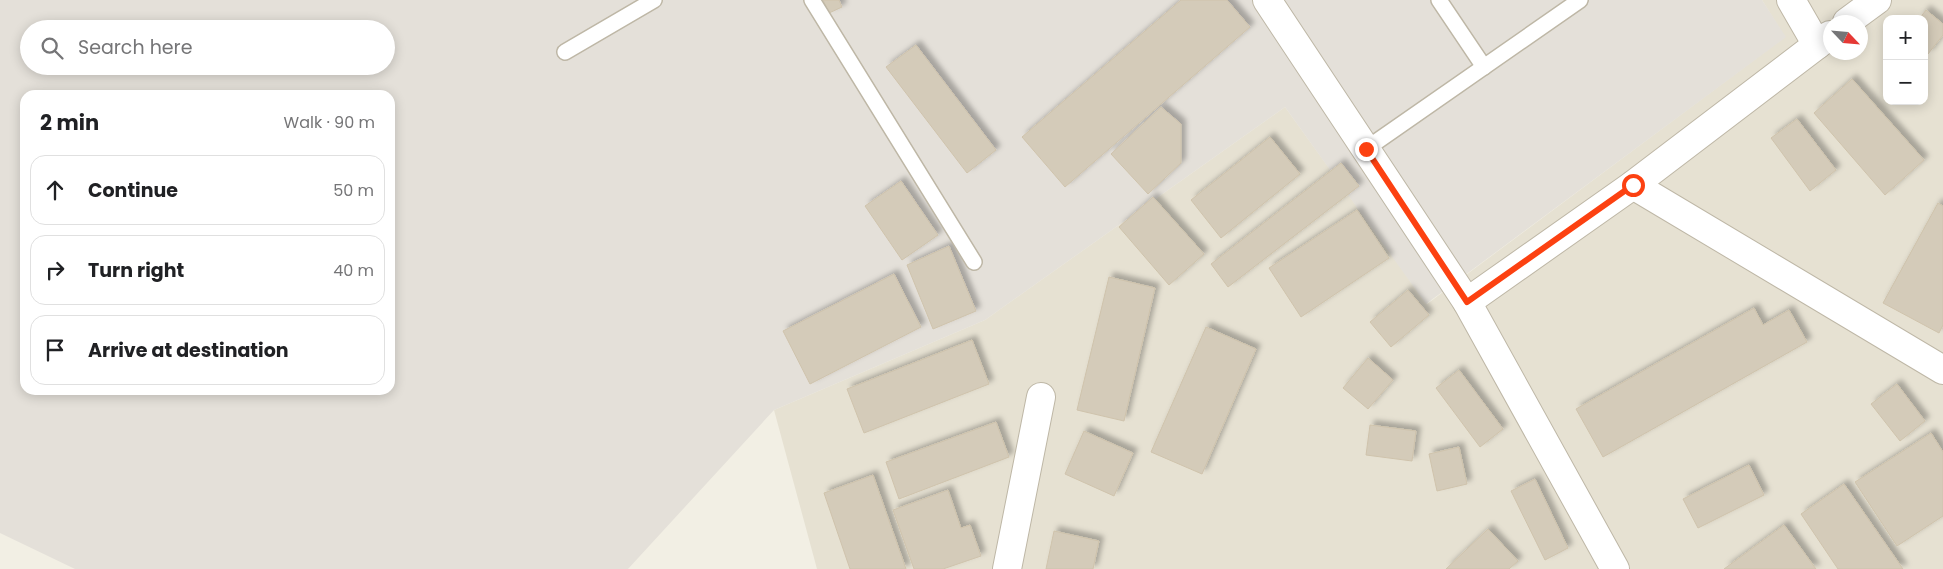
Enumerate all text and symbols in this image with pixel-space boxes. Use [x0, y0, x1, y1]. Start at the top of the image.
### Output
north arrow [1823, 15, 1868, 60]
map controls [1883, 15, 1928, 105]
button: + [1883, 15, 1928, 60]
search box [20, 20, 395, 75]
icon: search [38, 34, 66, 62]
text: Search here [78, 34, 192, 61]
button: − [1883, 60, 1928, 105]
text: 2 min [40, 108, 99, 137]
text: Walk · 90 m [284, 111, 375, 134]
route end [1355, 138, 1378, 161]
route start [1622, 174, 1645, 197]
icon: ahead [41, 176, 69, 204]
text: Continue [88, 177, 178, 204]
text: 50 m [333, 179, 374, 202]
icon: right [41, 256, 69, 284]
text: Turn right [88, 257, 184, 284]
text: 40 m [333, 259, 374, 282]
icon: arrive [41, 336, 69, 364]
text: Arrive at destination [88, 337, 289, 364]

